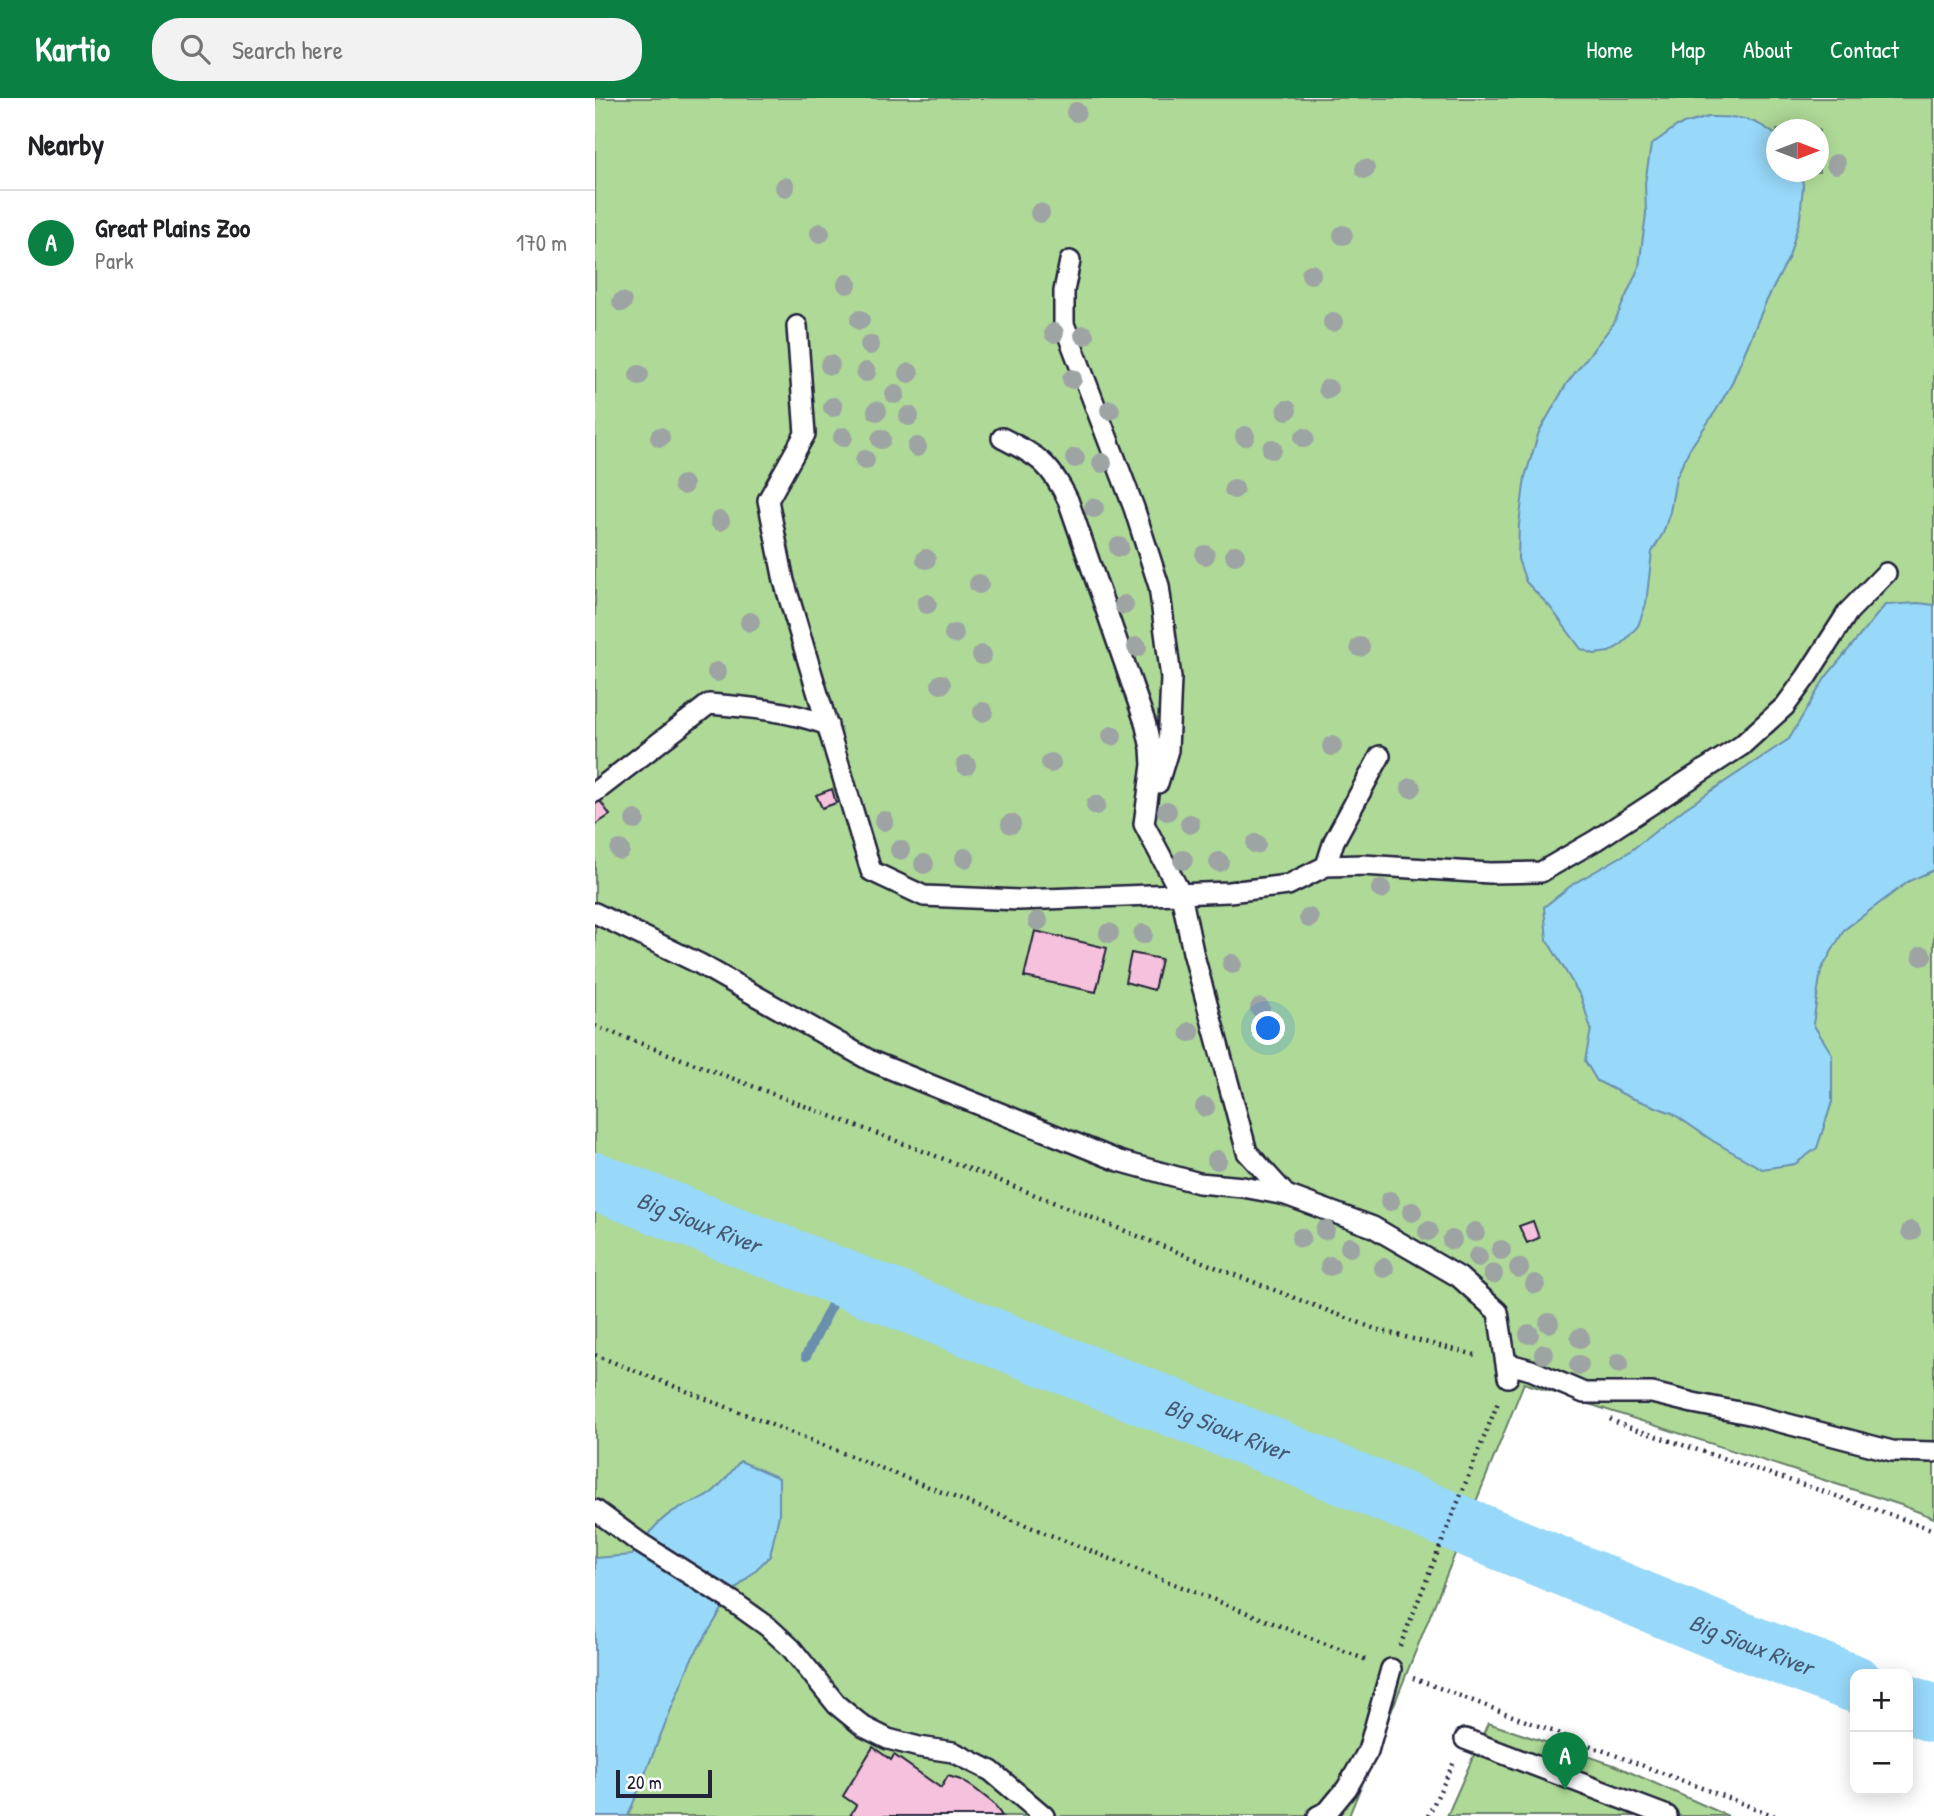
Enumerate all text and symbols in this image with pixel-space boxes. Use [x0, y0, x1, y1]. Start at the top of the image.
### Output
search box [152, 18, 642, 81]
text: Kartio [35, 27, 110, 71]
icon: search [176, 30, 214, 68]
text: Search here [232, 32, 343, 67]
text: Home [1586, 33, 1633, 65]
text: Map [1671, 33, 1705, 65]
text: About [1743, 33, 1792, 65]
text: Contact [1830, 33, 1899, 65]
north arrow [1766, 119, 1829, 182]
text: Nearby [28, 124, 104, 164]
text: Great Plains Zoo [95, 210, 250, 245]
text: A [45, 227, 57, 258]
text: 170 m [516, 227, 567, 258]
text: Park [95, 245, 133, 276]
your location [1251, 1011, 1285, 1045]
water label: Big Sioux River [633, 1183, 768, 1262]
water label: Big Sioux River [1160, 1390, 1296, 1469]
water label: Big Sioux River [1685, 1605, 1821, 1684]
map controls [1850, 1669, 1913, 1795]
button: + [1850, 1669, 1913, 1732]
pin: A [1542, 1732, 1588, 1790]
button: − [1850, 1732, 1913, 1795]
scale bar [616, 1767, 712, 1799]
text: 20 m [627, 1769, 662, 1795]

